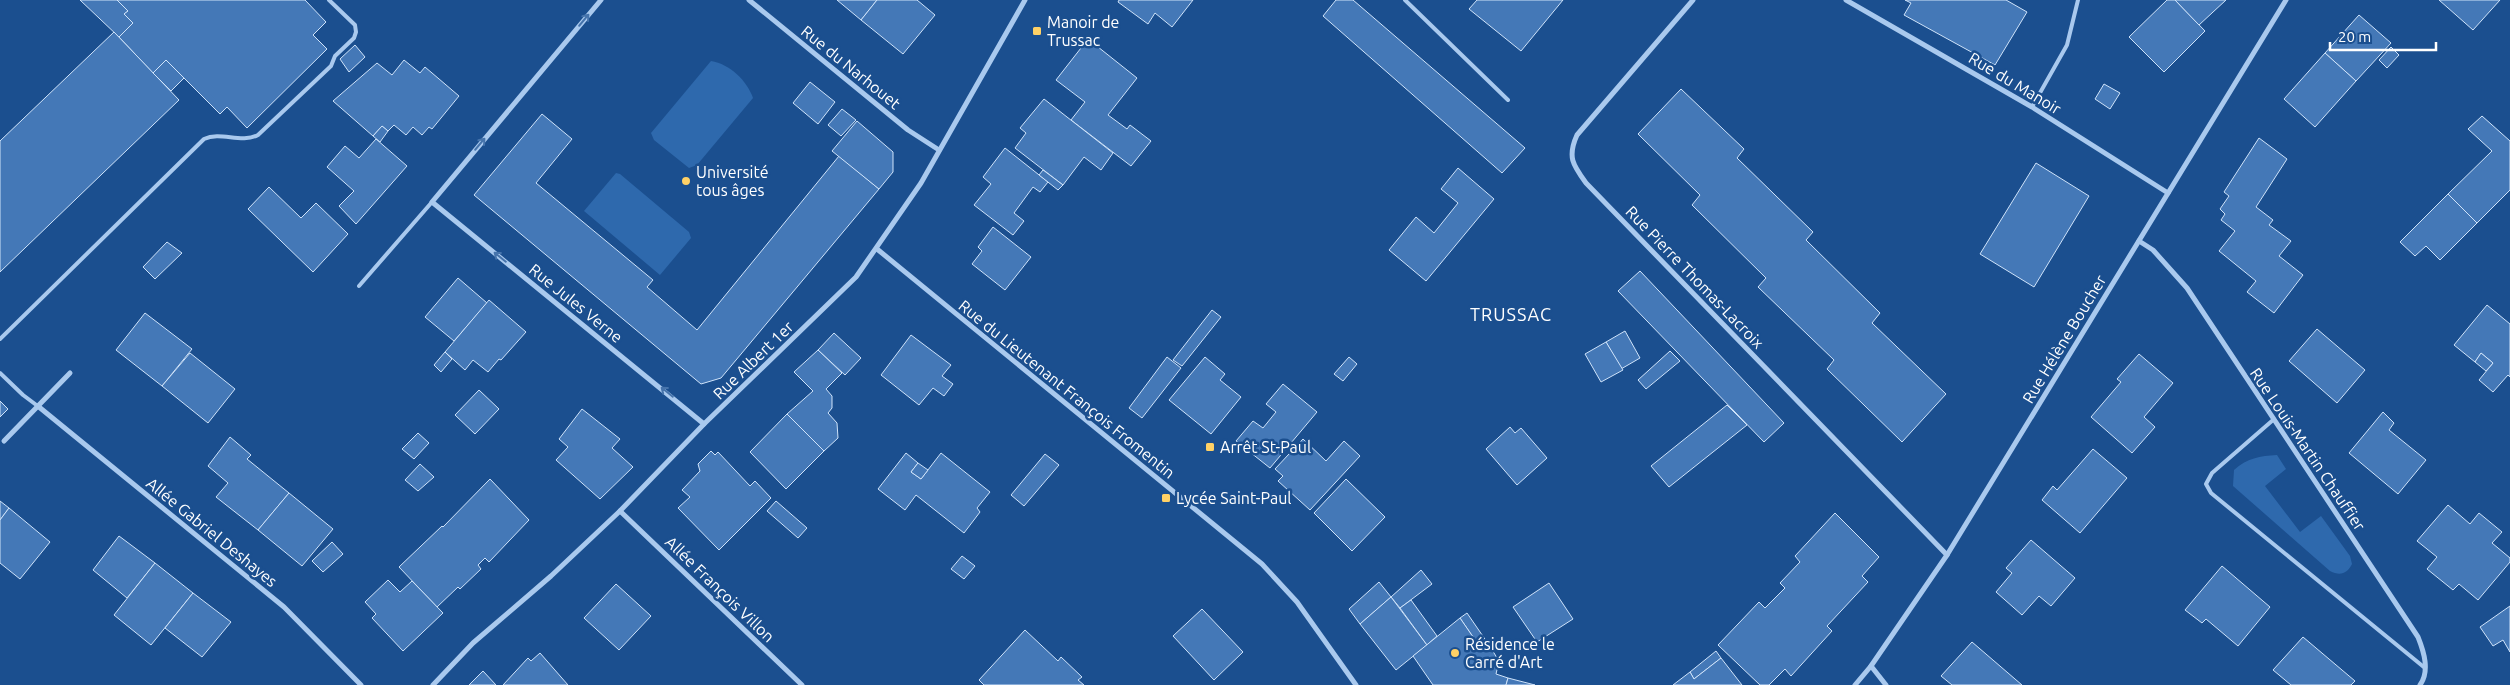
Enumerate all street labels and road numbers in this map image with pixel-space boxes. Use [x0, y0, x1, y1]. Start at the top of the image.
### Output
street label: Rue du Narhouet [798, 22, 905, 113]
street label: Rue du Manoir [1966, 48, 2064, 118]
street label: Rue Pierre Thomas-Lacroix [1622, 202, 1768, 352]
street label: Rue Jules Verne [526, 260, 626, 346]
street label: Rue Hélène Boucher [2019, 272, 2109, 406]
street label: Rue du Lieutenant François Fromentin [955, 296, 1179, 482]
street label: Rue Albert 1er [709, 317, 797, 403]
street label: Rue Louis-Martin Chauffier [2247, 364, 2369, 534]
street label: Allée Gabriel Deshayes [143, 474, 281, 590]
street label: Allée François Villon [662, 532, 778, 646]

